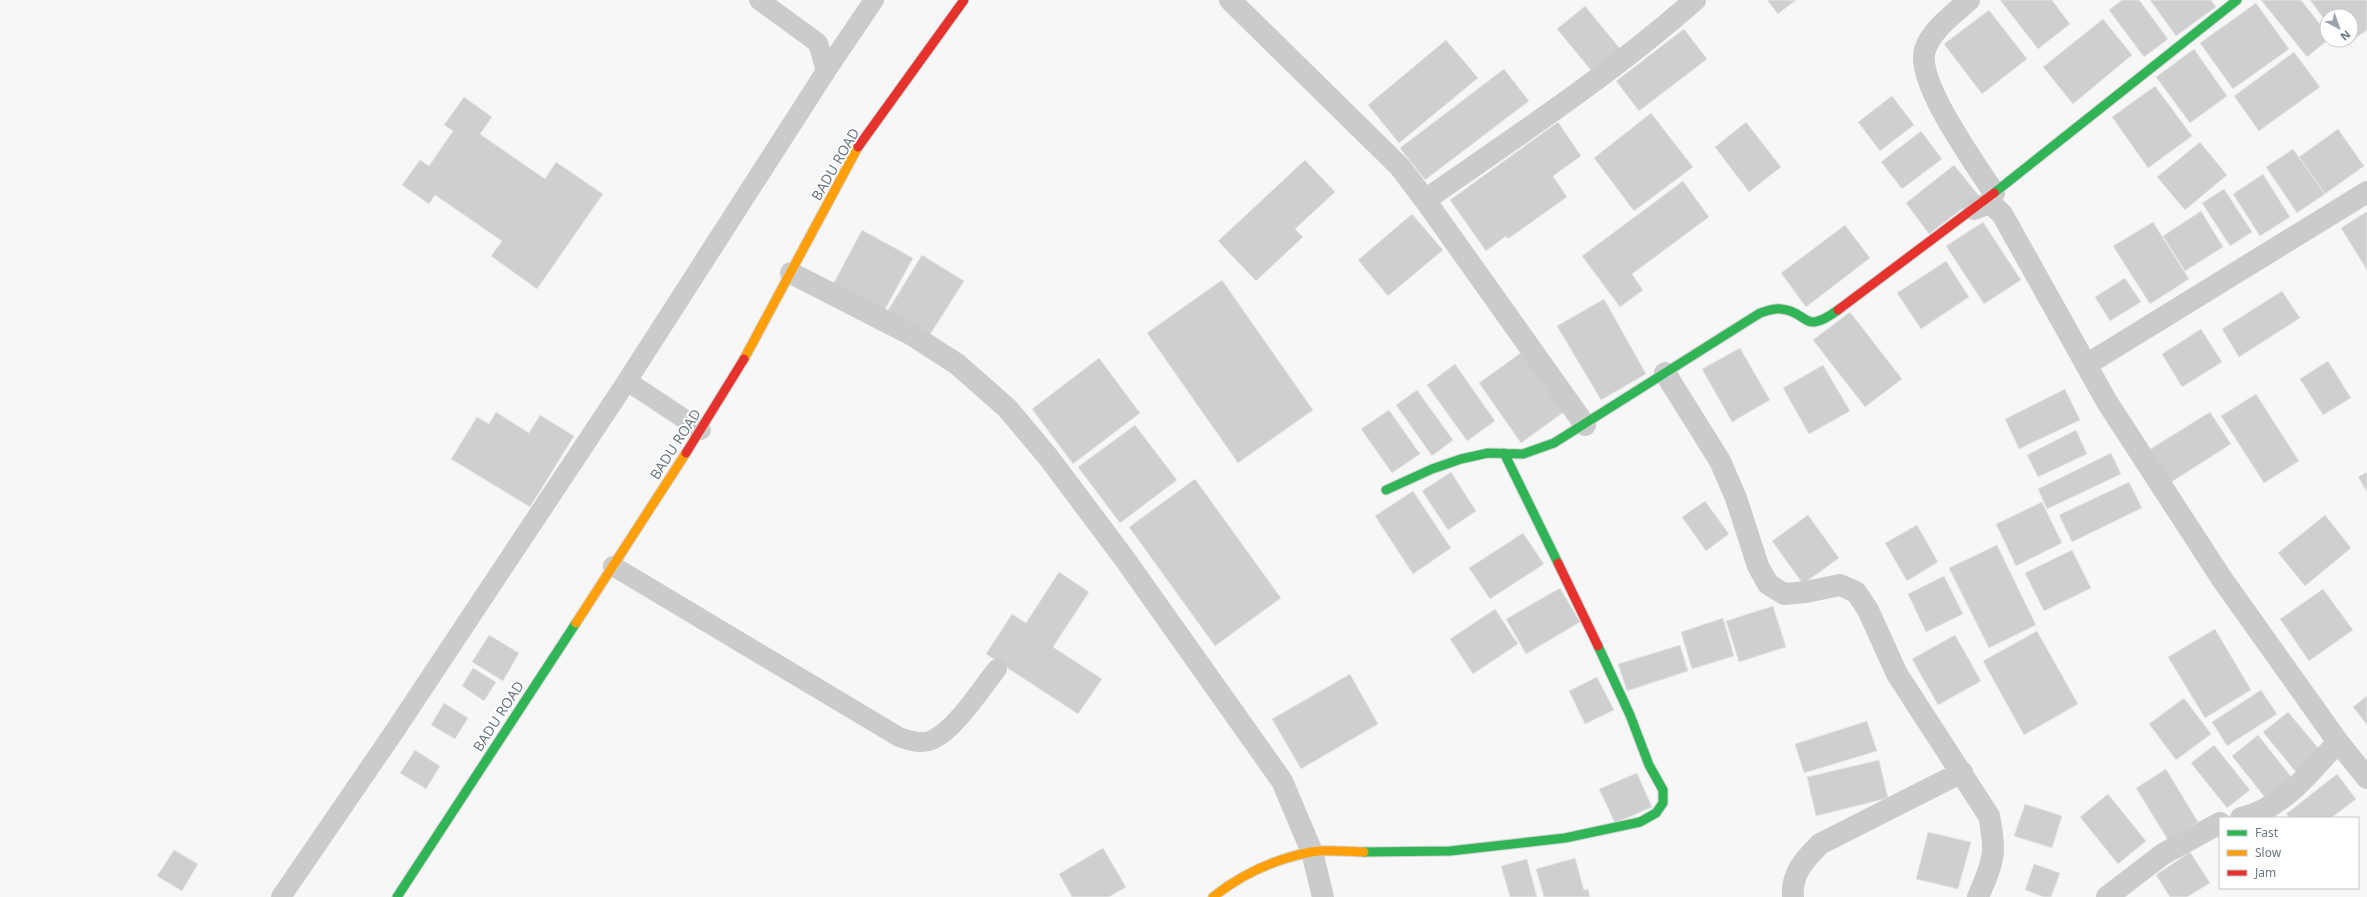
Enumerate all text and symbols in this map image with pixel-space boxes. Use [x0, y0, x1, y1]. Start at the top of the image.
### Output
north arrow [2319, 8, 2359, 48]
text: N [2338, 27, 2354, 45]
street label: BADU ROAD [807, 124, 863, 204]
street label: BADU ROAD [645, 405, 705, 483]
street label: BADU ROAD [468, 677, 528, 755]
legend [2219, 817, 2359, 889]
text: Fast [2255, 824, 2279, 841]
text: Slow [2255, 844, 2282, 861]
text: Jam [2254, 864, 2276, 881]

